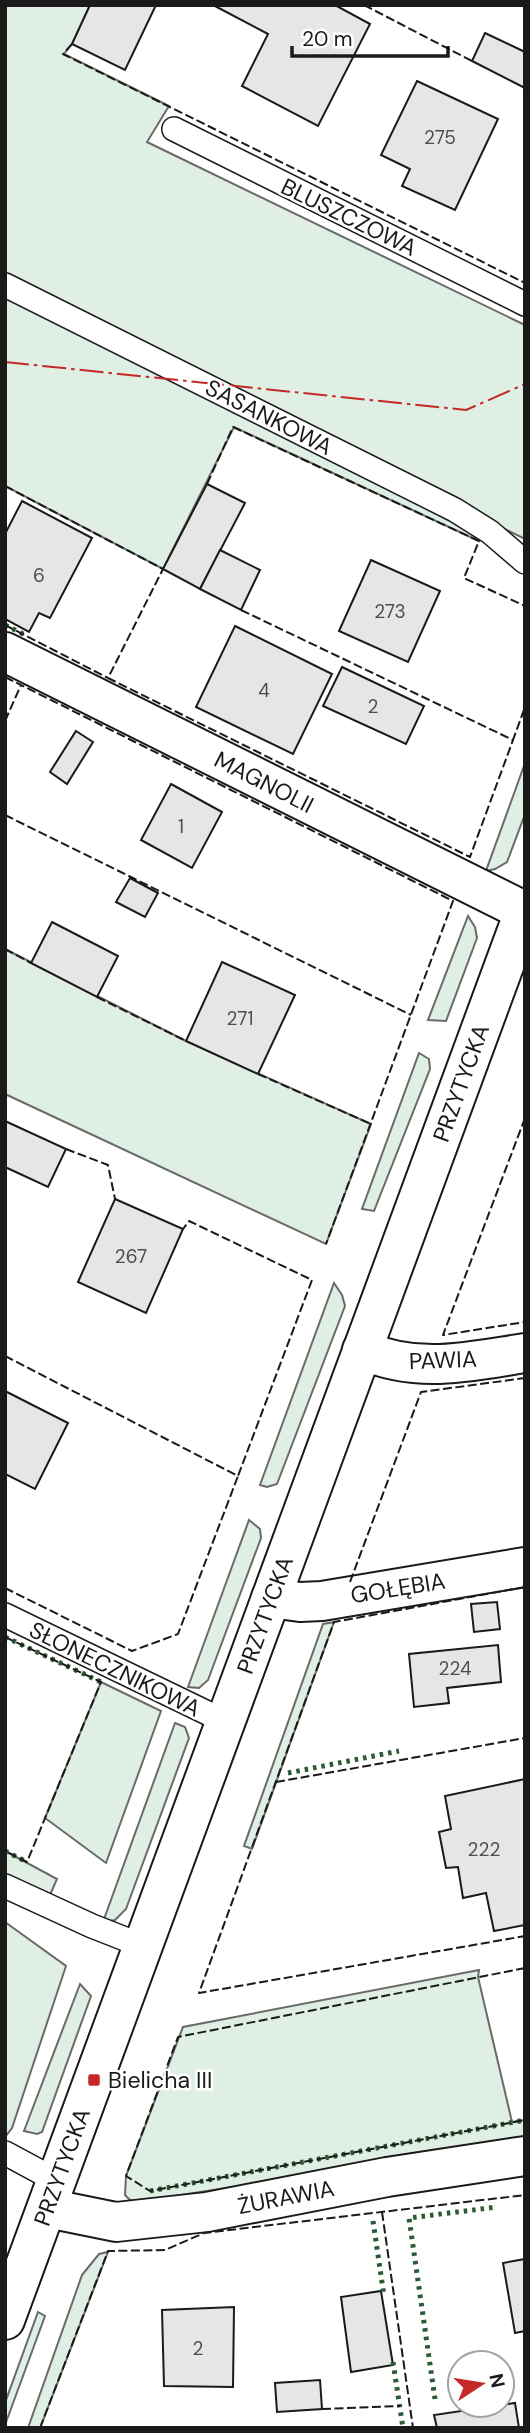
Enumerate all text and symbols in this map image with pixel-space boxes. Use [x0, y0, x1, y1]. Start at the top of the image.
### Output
scale bar [292, 14, 448, 58]
text: 20 m [302, 25, 353, 53]
house number: 275 [424, 125, 456, 150]
street label: BLUSZCZOWA [276, 171, 422, 263]
street label: SASANKOWA [200, 372, 338, 462]
house number: 6 [33, 563, 45, 588]
house number: 273 [374, 599, 406, 624]
house number: 4 [258, 678, 270, 703]
house number: 2 [368, 694, 379, 719]
street label: MAGNOLII [209, 744, 319, 820]
house number: 1 [178, 814, 184, 839]
house number: 271 [227, 1006, 253, 1031]
street label: PRZYTYCKA [426, 1020, 496, 1146]
house number: 267 [115, 1244, 147, 1269]
street label: PAWIA [409, 1344, 477, 1376]
street label: PRZYTYCKA [230, 1552, 300, 1678]
street label: GOŁĘBIA [348, 1566, 448, 1610]
street label: SŁONECZNIKOWA [24, 1615, 206, 1723]
house number: 224 [438, 1656, 472, 1681]
house number: 222 [468, 1837, 500, 1862]
place label: Bielicha III [108, 2065, 212, 2095]
marker: Bielicha III [86, 2072, 102, 2088]
street label: PRZYTYCKA [27, 2104, 97, 2230]
street label: ŻURAWIA [235, 2173, 337, 2221]
house number: 2 [193, 2336, 204, 2361]
north arrow [446, 2349, 516, 2419]
text: N [483, 2371, 511, 2390]

